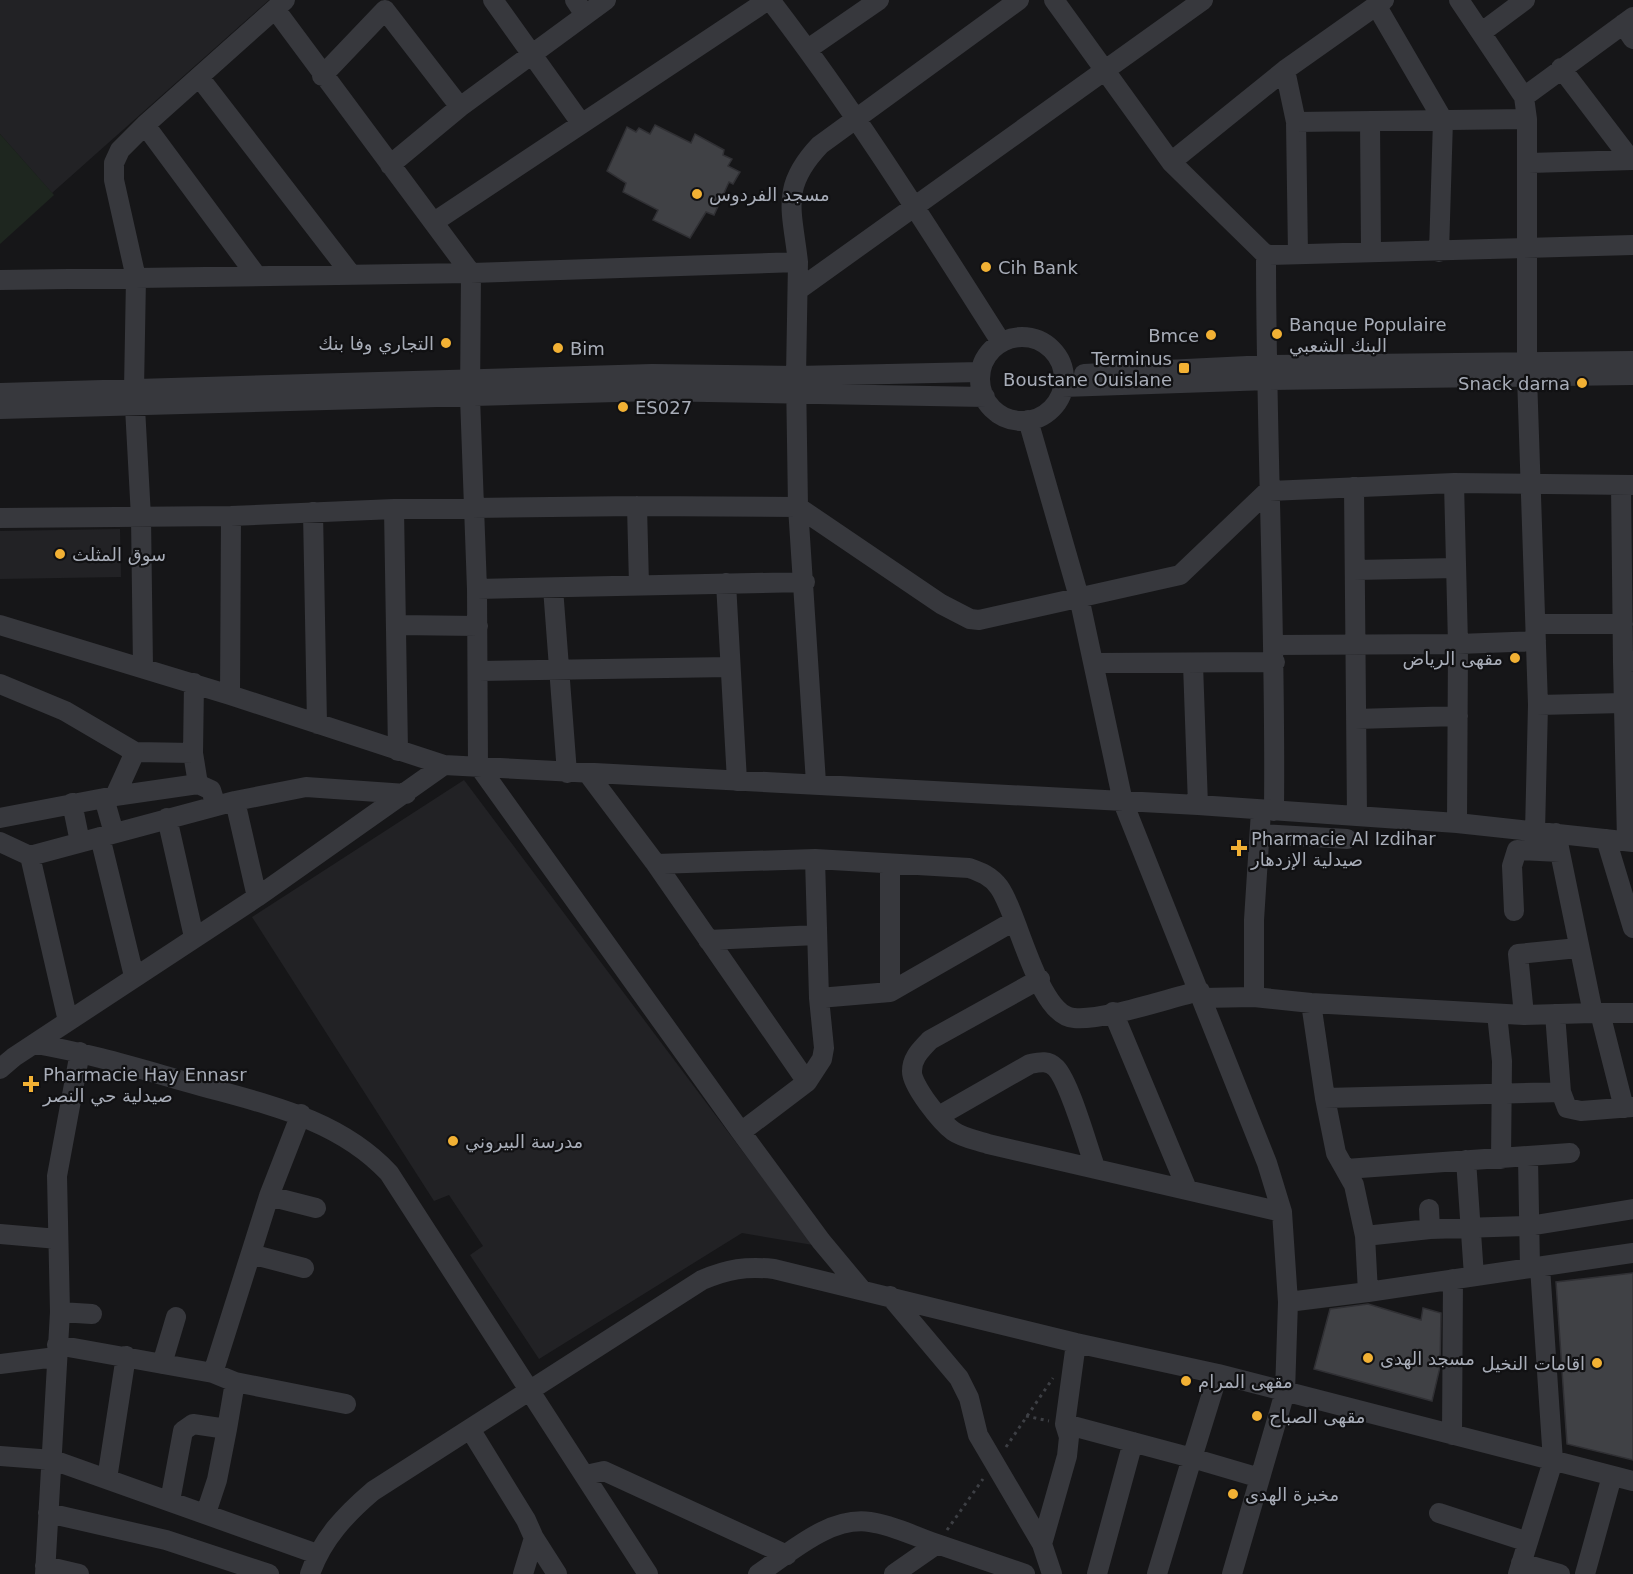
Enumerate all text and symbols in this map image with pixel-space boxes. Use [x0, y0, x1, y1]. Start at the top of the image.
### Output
place label: مسجد الفردوس [709, 184, 830, 206]
marker: مسجد الفردوس [690, 187, 704, 201]
place label: Cih Bank [998, 257, 1078, 278]
marker: Cih Bank [979, 260, 993, 274]
place label: Banque Populaire البنك الشعبي [1289, 314, 1447, 357]
place label: Bmce [1148, 325, 1199, 346]
marker: Banque Populaire البنك الشعبي [1270, 327, 1284, 341]
marker: Bmce [1204, 328, 1218, 342]
place label: التجاري وفا بنك [318, 333, 434, 355]
marker: التجاري وفا بنك [439, 336, 453, 350]
place label: Bim [570, 338, 605, 359]
marker: Bim [551, 341, 565, 355]
place label: Terminus Boustane Ouislane [1003, 348, 1172, 390]
marker: Terminus Boustane Ouislane [1177, 361, 1191, 375]
place label: Snack darna [1458, 373, 1570, 394]
marker: Snack darna [1575, 376, 1589, 390]
place label: ES027 [635, 397, 692, 418]
marker: ES027 [616, 400, 630, 414]
place label: سوق المثلث [72, 544, 166, 566]
marker: سوق المثلث [53, 547, 67, 561]
place label: مقهى الرياض [1403, 648, 1503, 670]
marker: مقهى الرياض [1508, 651, 1522, 665]
place label: Pharmacie Al Izdihar صيدلية الإزدهار [1250, 828, 1436, 870]
marker: Pharmacie Al Izdihar صيدلية الإزدهار [1232, 841, 1246, 855]
place label: Pharmacie Hay Ennasr صيدلية حي النصر [42, 1064, 247, 1107]
marker: Pharmacie Hay Ennasr صيدلية حي النصر [24, 1077, 38, 1091]
place label: مدرسة البيروني [465, 1131, 583, 1153]
marker: مدرسة البيروني [446, 1134, 460, 1148]
place label: مسجد الهدى [1380, 1348, 1475, 1370]
marker: مسجد الهدى [1361, 1351, 1375, 1365]
place label: اقامات النخيل [1482, 1353, 1585, 1374]
marker: اقامات النخيل [1590, 1356, 1604, 1370]
place label: مقهى المرام [1198, 1371, 1293, 1393]
marker: مقهى المرام [1179, 1374, 1193, 1388]
place label: مقهى الصباح [1269, 1406, 1365, 1428]
marker: مقهى الصباح [1250, 1409, 1264, 1423]
place label: مخبزة الهدى [1245, 1484, 1339, 1506]
marker: مخبزة الهدى [1226, 1487, 1240, 1501]

